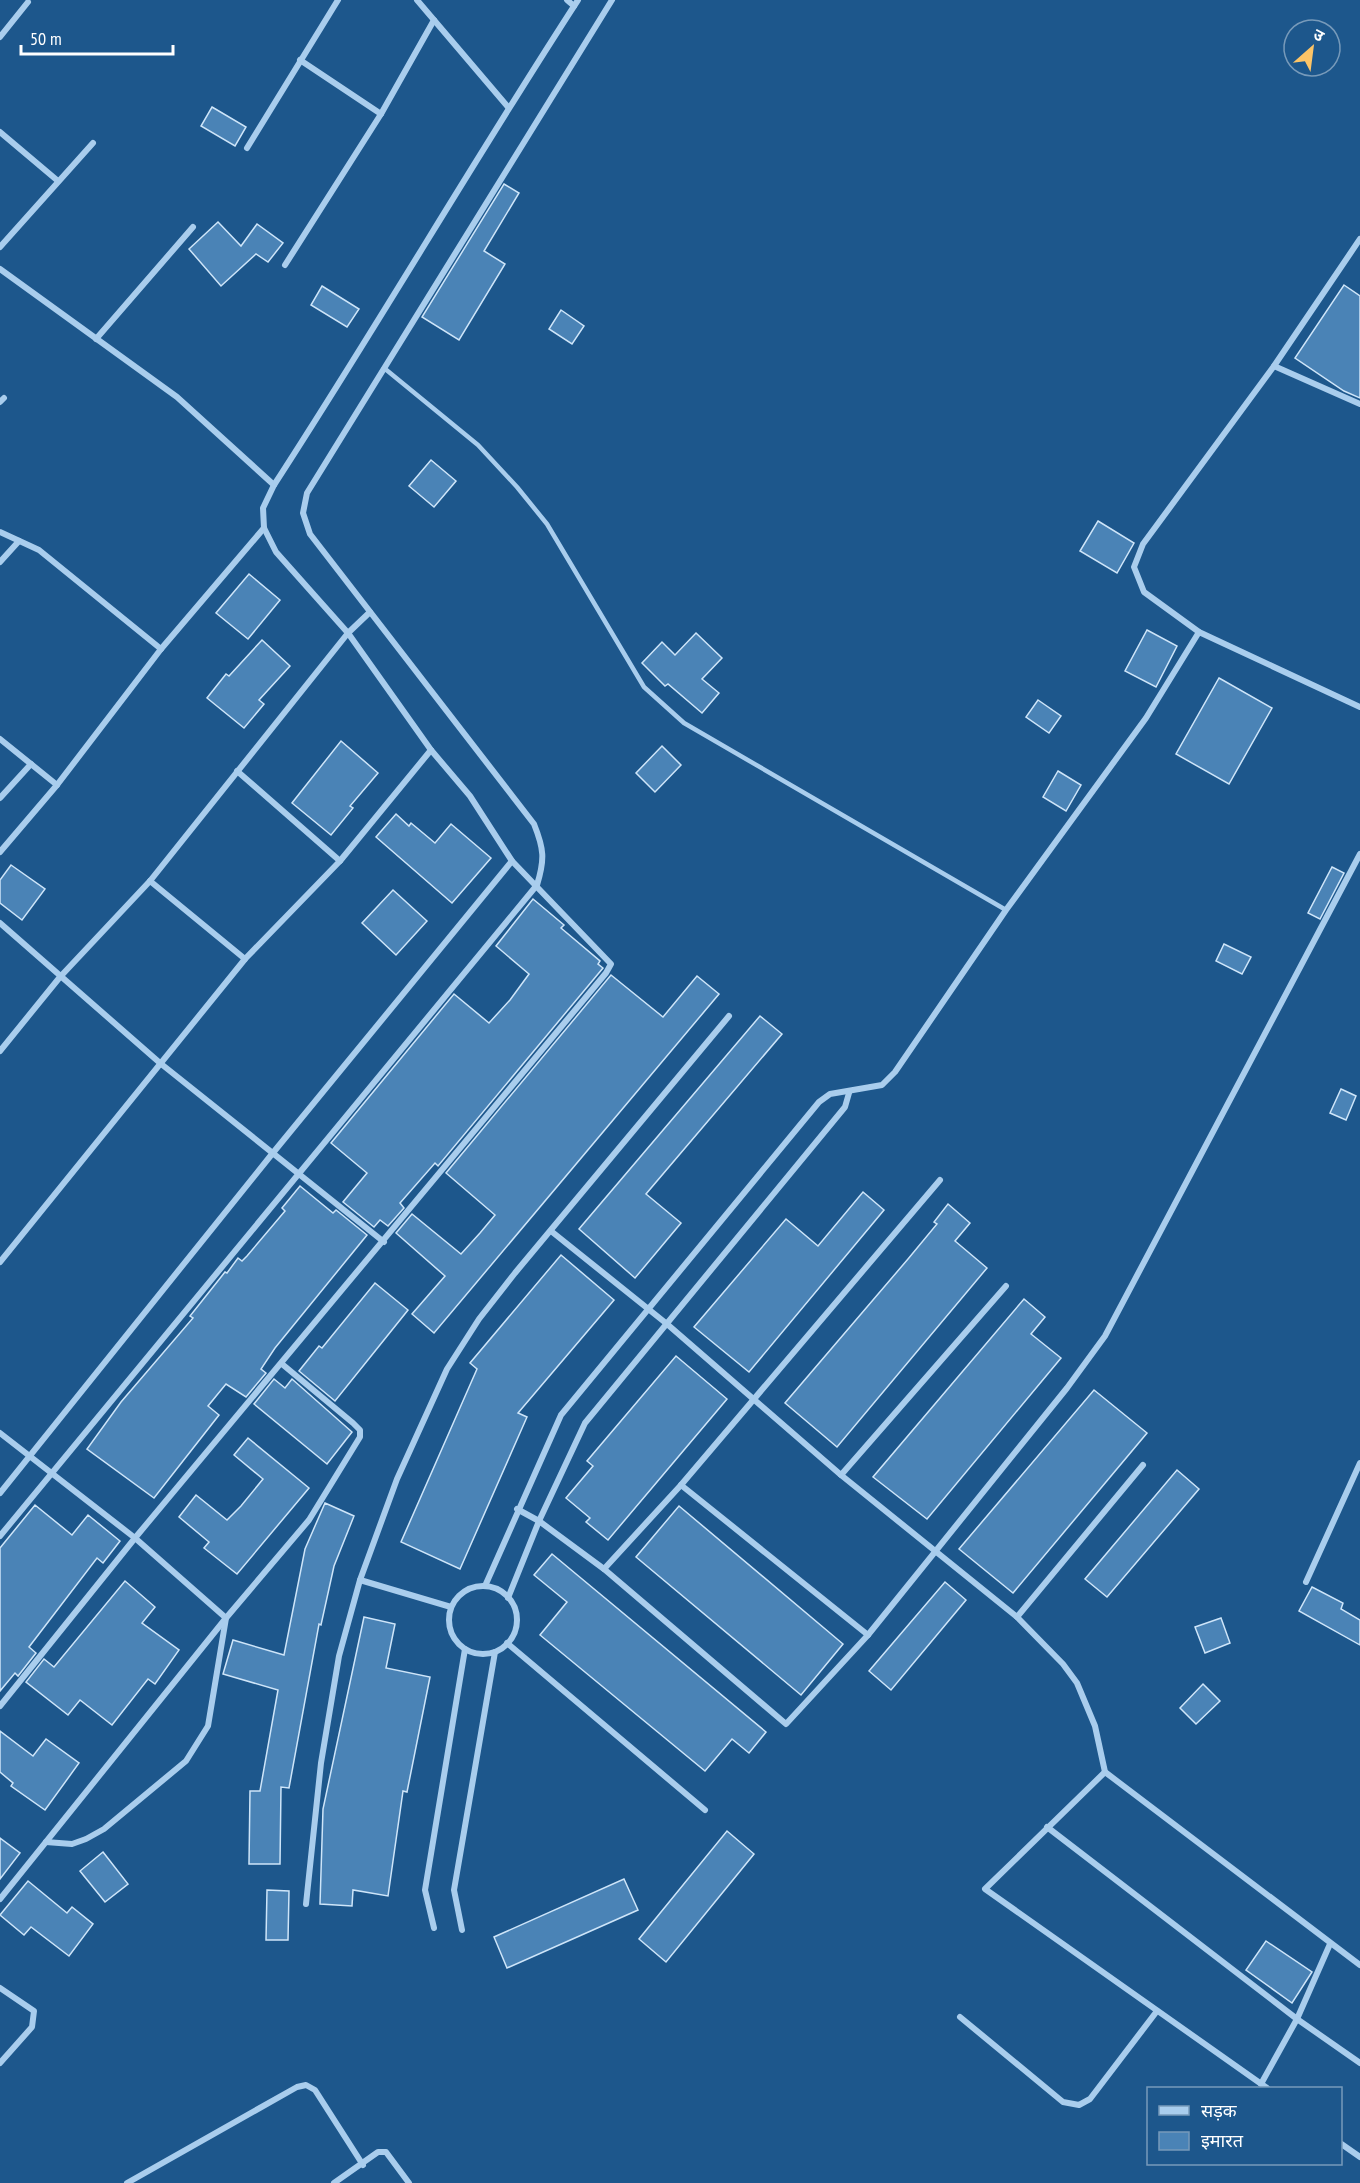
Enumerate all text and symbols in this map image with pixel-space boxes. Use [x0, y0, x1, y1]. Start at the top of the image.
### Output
scale bar [21, 18, 172, 56]
north arrow [1282, 18, 1342, 78]
text: उ [1310, 24, 1328, 46]
text: 50 m [30, 27, 62, 50]
legend [1147, 2087, 1342, 2165]
text: सड़क [1201, 2099, 1238, 2122]
text: इमारत [1201, 2129, 1244, 2152]

